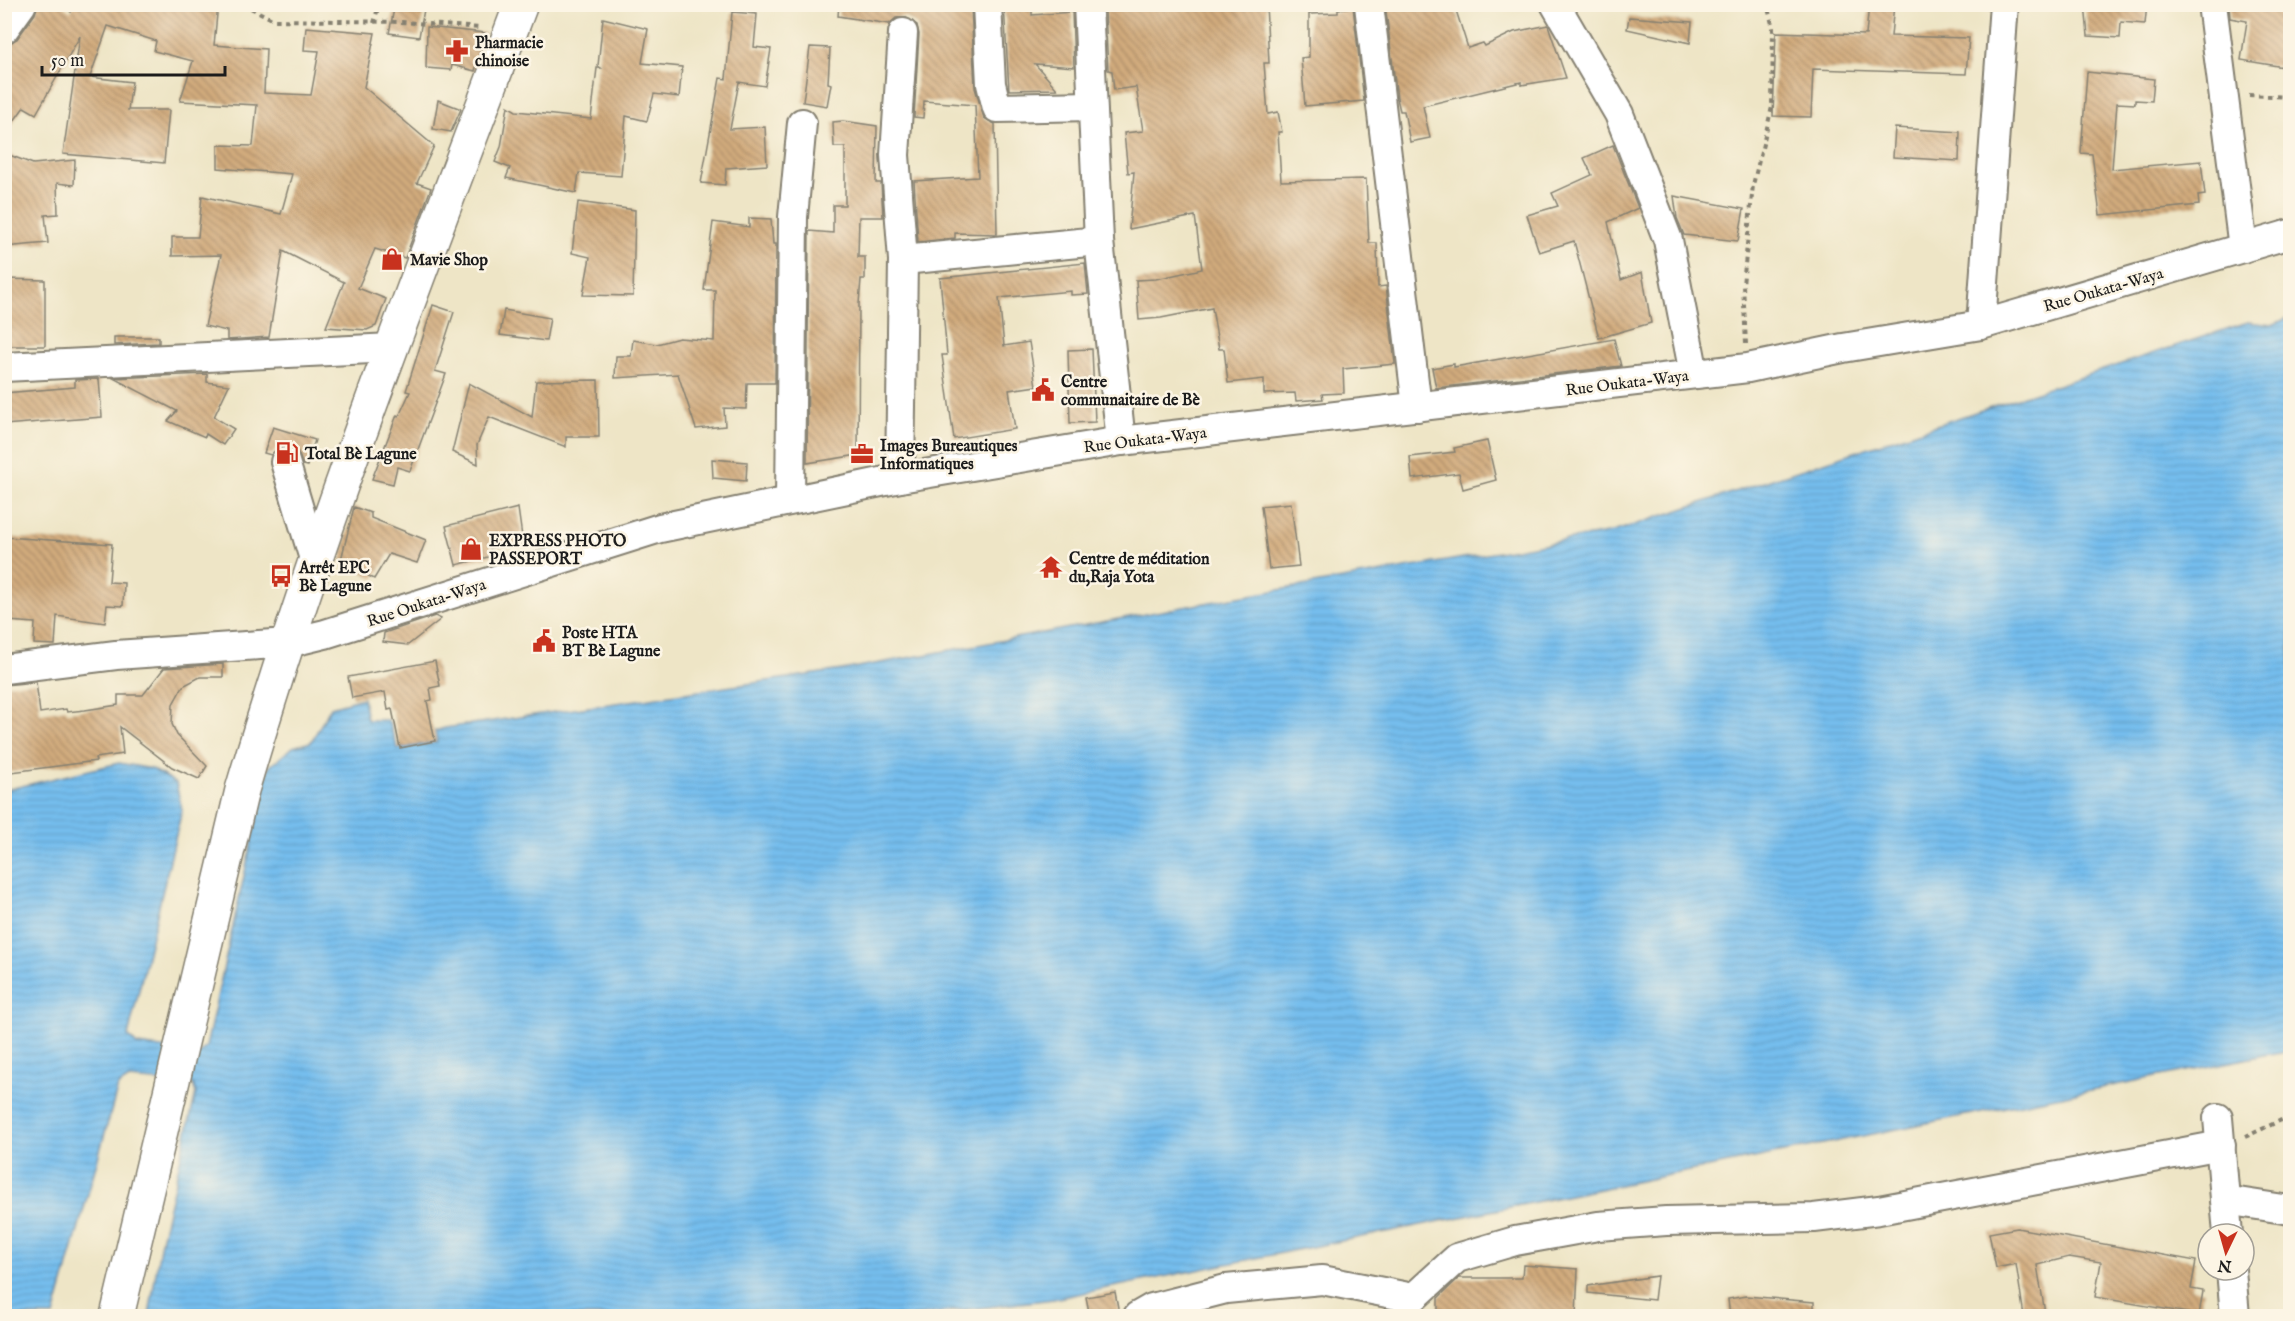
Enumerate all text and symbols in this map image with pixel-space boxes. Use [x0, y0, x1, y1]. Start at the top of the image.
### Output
place label: Pharmacie chinoise [475, 34, 544, 72]
pharmacy icon: Pharmacie chinoise [444, 38, 470, 64]
scale bar [42, 39, 225, 77]
text: 50 m [51, 50, 84, 73]
shop icon: Mavie Shop [379, 246, 405, 272]
place label: Mavie Shop [410, 251, 488, 271]
street label: Rue Oukata-Waya [2041, 264, 2166, 318]
street label: Rue Oukata-Waya [1565, 367, 1690, 401]
place label: Centre communaitaire de Bè [1061, 373, 1200, 411]
public building icon: Centre communaitaire de Bè [1030, 377, 1056, 403]
street label: Rue Oukata-Waya [1083, 424, 1208, 458]
place label: Images Bureautiques Informatiques [880, 437, 1018, 475]
fuel station icon: Total Bè Lagune [274, 440, 300, 466]
office icon: Images Bureautiques Informatiques [849, 441, 875, 467]
place label: Total Bè Lagune [304, 445, 417, 465]
place label: EXPRESS PHOTO PASSEPORT [489, 532, 626, 570]
shop icon: EXPRESS PHOTO PASSEPORT [458, 536, 484, 562]
place label: Centre de méditation du,Raja Yota [1069, 550, 1210, 588]
temple icon: Centre de méditation du,Raja Yota [1038, 554, 1064, 580]
place label: Arrêt EPC Bè Lagune [298, 559, 372, 597]
bus stop icon: Arrêt EPC Bè Lagune [268, 563, 294, 589]
street label: Rue Oukata-Waya [365, 575, 489, 633]
place label: Poste HTA BT Bè Lagune [562, 624, 661, 662]
public building icon: Poste HTA BT Bè Lagune [531, 628, 557, 654]
north arrow [2196, 1222, 2256, 1282]
text: N [2217, 1254, 2234, 1276]

